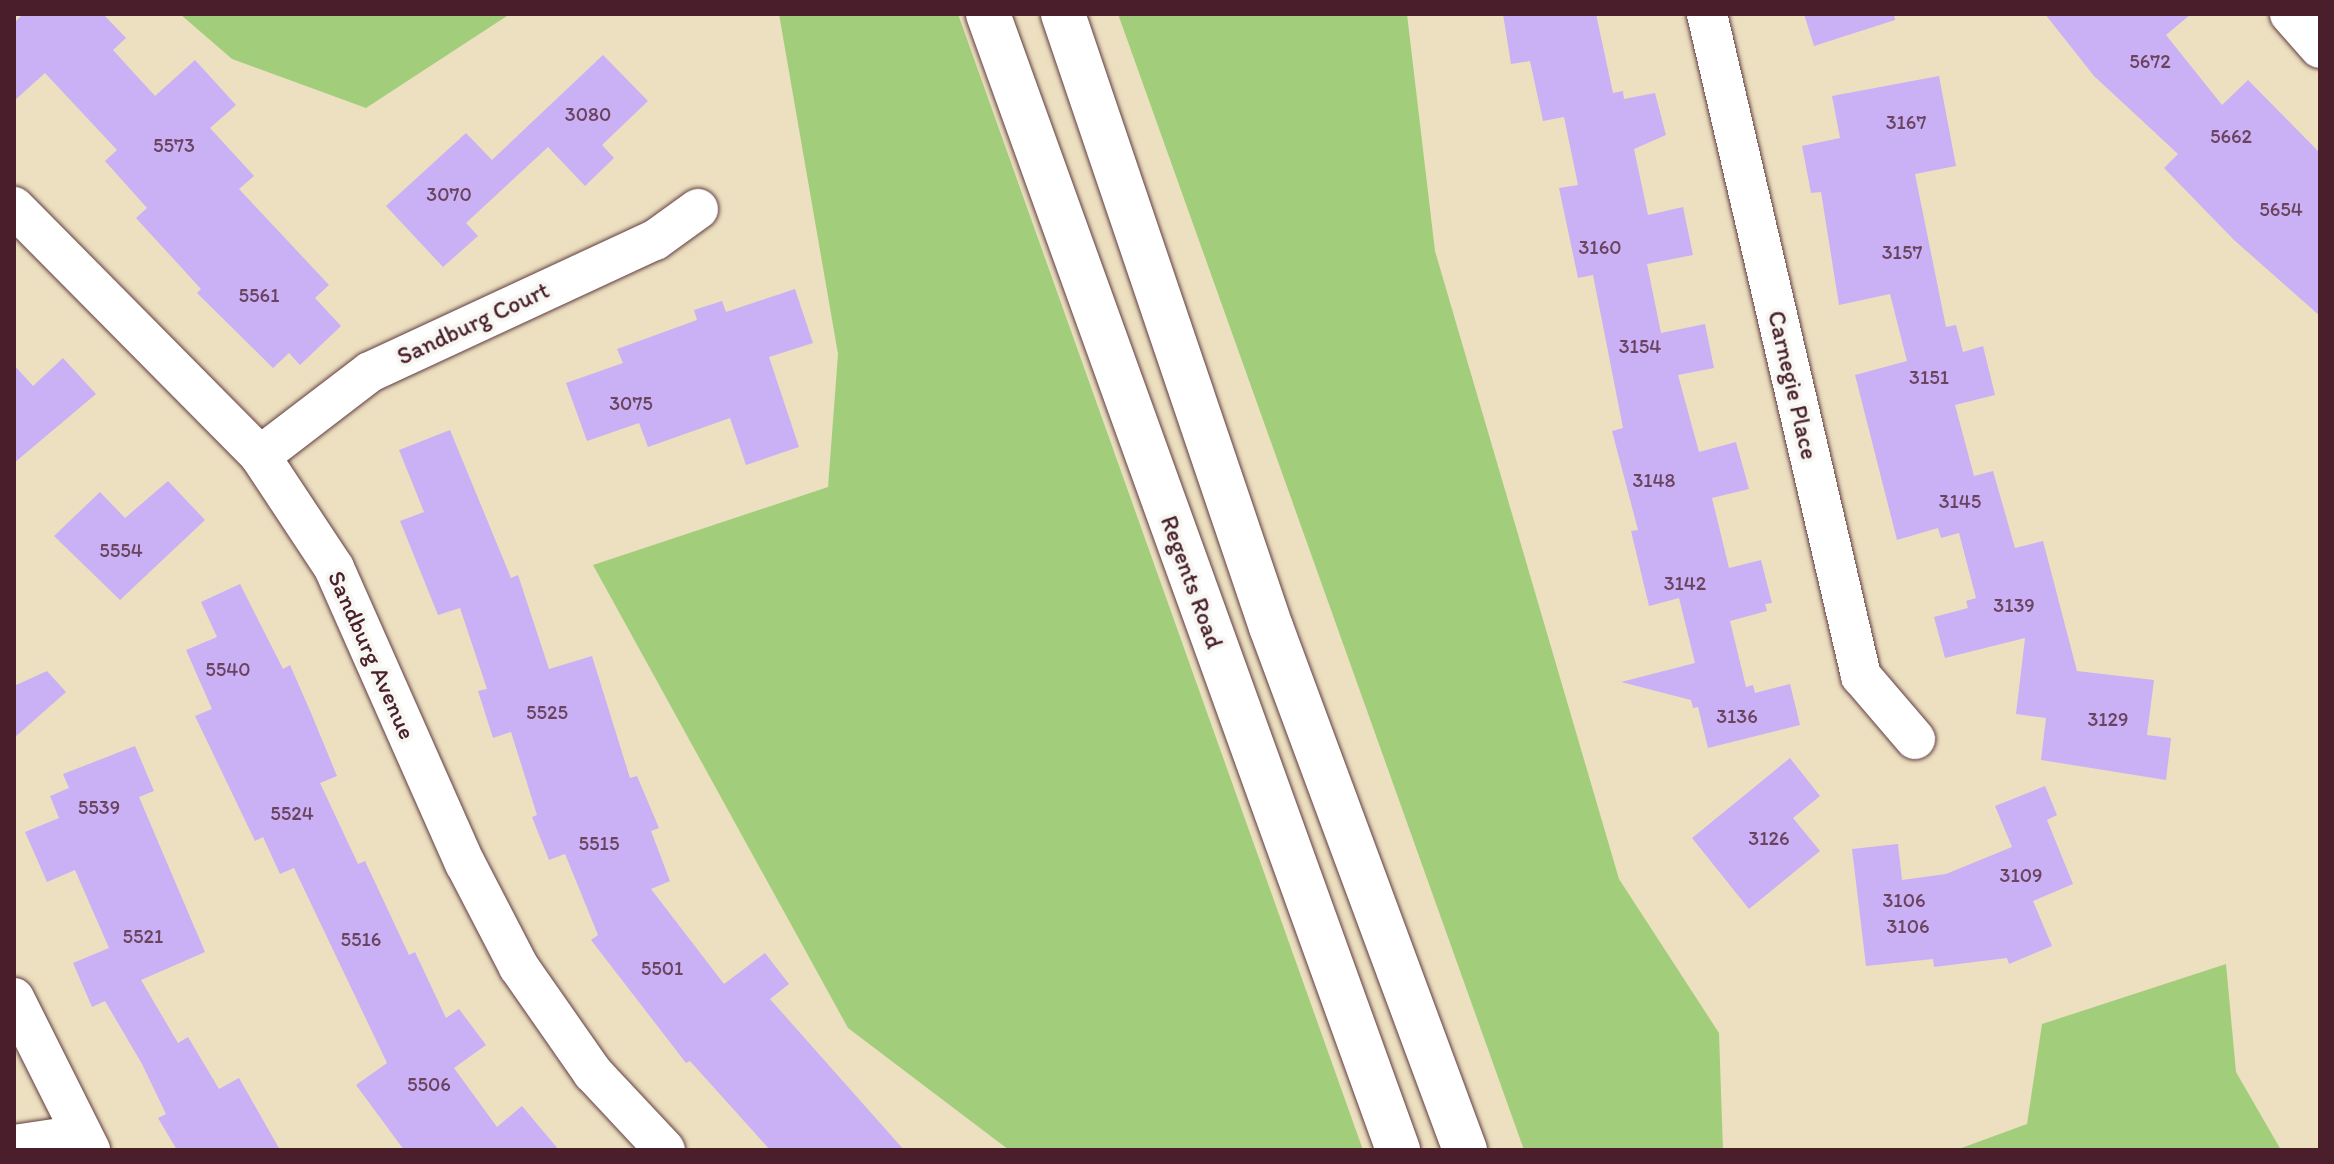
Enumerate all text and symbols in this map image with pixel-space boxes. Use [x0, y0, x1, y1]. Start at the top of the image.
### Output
house number: 5672 [2129, 49, 2171, 73]
house number: 3080 [565, 102, 611, 126]
house number: 3167 [1886, 110, 1926, 134]
house number: 5662 [2210, 124, 2252, 148]
house number: 5573 [153, 133, 195, 157]
house number: 3070 [426, 182, 472, 206]
house number: 5654 [2259, 197, 2303, 221]
house number: 3160 [1578, 235, 1622, 259]
house number: 3157 [1882, 240, 1922, 264]
street label: Sandburg Court [392, 275, 554, 371]
house number: 5561 [239, 283, 279, 307]
street label: Carnegie Place [1762, 308, 1824, 462]
house number: 3154 [1619, 334, 1661, 358]
house number: 3151 [1909, 365, 1949, 389]
house number: 3075 [609, 391, 653, 415]
house number: 3148 [1632, 468, 1676, 492]
house number: 3145 [1939, 489, 1981, 513]
street label: Regents Road [1155, 512, 1229, 652]
house number: 5554 [99, 538, 143, 562]
street label: Sandburg Avenue [322, 567, 422, 743]
house number: 3142 [1664, 571, 1706, 595]
house number: 3139 [1993, 593, 2035, 617]
house number: 5540 [205, 657, 251, 681]
house number: 5525 [526, 700, 568, 724]
house number: 3136 [1716, 704, 1758, 728]
house number: 3129 [2087, 707, 2129, 731]
house number: 5539 [78, 795, 120, 819]
house number: 5524 [270, 801, 314, 825]
house number: 3126 [1748, 826, 1790, 850]
house number: 5515 [579, 831, 619, 855]
house number: 3109 [2000, 863, 2042, 887]
house number: 3106 [1882, 888, 1926, 912]
house number: 3106 [1886, 914, 1930, 938]
house number: 5521 [123, 924, 163, 948]
house number: 5516 [341, 927, 381, 951]
house number: 5501 [641, 956, 683, 980]
house number: 5506 [407, 1072, 451, 1096]

